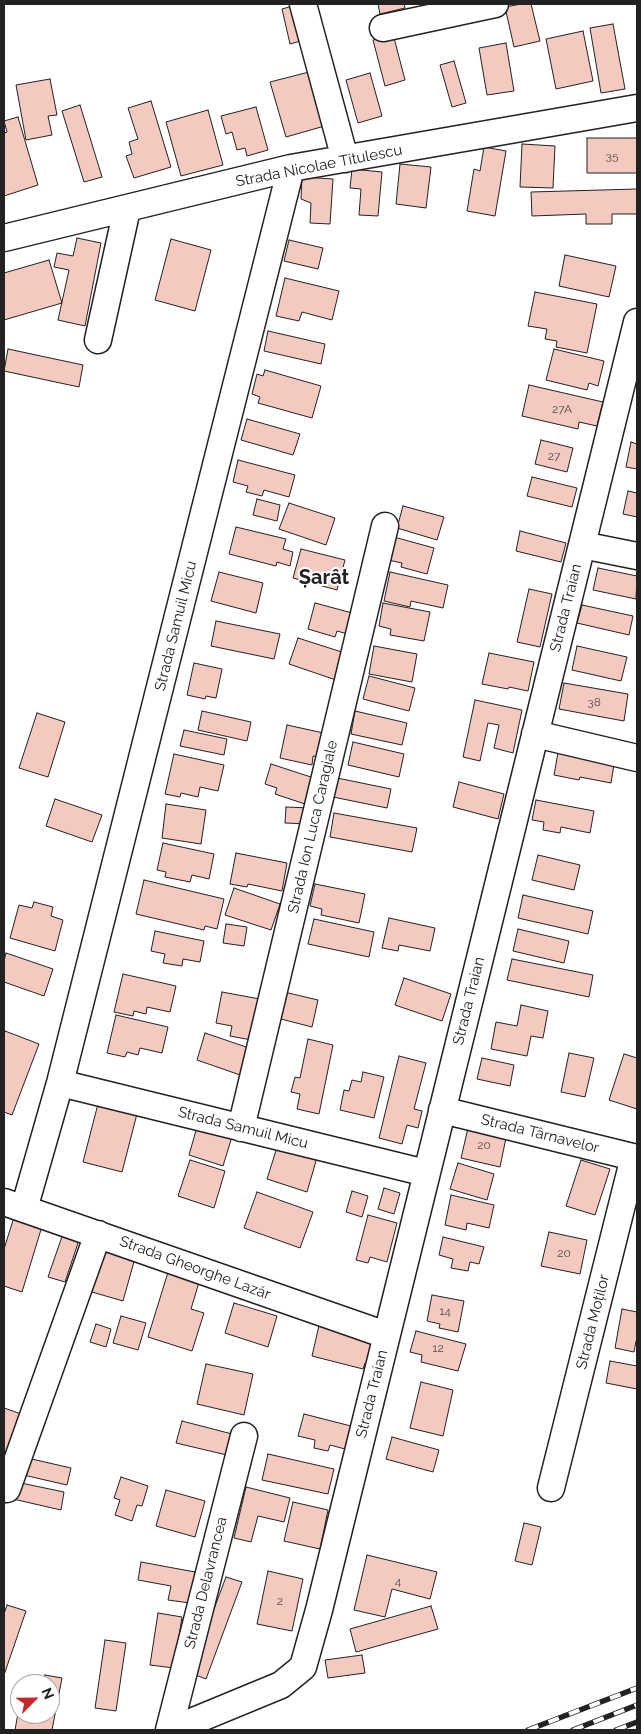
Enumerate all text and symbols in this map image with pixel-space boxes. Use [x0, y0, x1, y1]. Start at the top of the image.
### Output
street label: Strada Nicolae Titulescu [234, 141, 404, 191]
house number: 35 [606, 149, 618, 163]
house number: 27A [552, 402, 572, 416]
house number: 27 [548, 449, 560, 463]
street label: Strada Samuil Micu [151, 559, 201, 693]
street label: Strada Traian [546, 562, 586, 654]
district label: Șarât [299, 566, 349, 590]
house number: 38 [587, 695, 601, 709]
street label: Strada Ion Luca Caragiale [284, 739, 342, 915]
street label: Strada Traian [449, 955, 489, 1047]
street label: Strada Samuil Micu [176, 1103, 310, 1153]
street label: Strada Târnavelor [479, 1111, 601, 1157]
house number: 20 [477, 1138, 491, 1152]
street label: Strada Gheorghe Lazăr [117, 1232, 273, 1304]
house number: 20 [557, 1246, 571, 1260]
street label: Strada Moților [573, 1273, 613, 1371]
house number: 14 [439, 1304, 451, 1318]
house number: 12 [432, 1341, 444, 1355]
street label: Strada Traian [352, 1348, 392, 1440]
street label: Strada Delavrancea [181, 1515, 231, 1651]
house number: 4 [395, 1574, 401, 1588]
house number: 2 [277, 1594, 283, 1608]
north arrow [10, 1674, 60, 1724]
text: N [38, 1685, 57, 1702]

